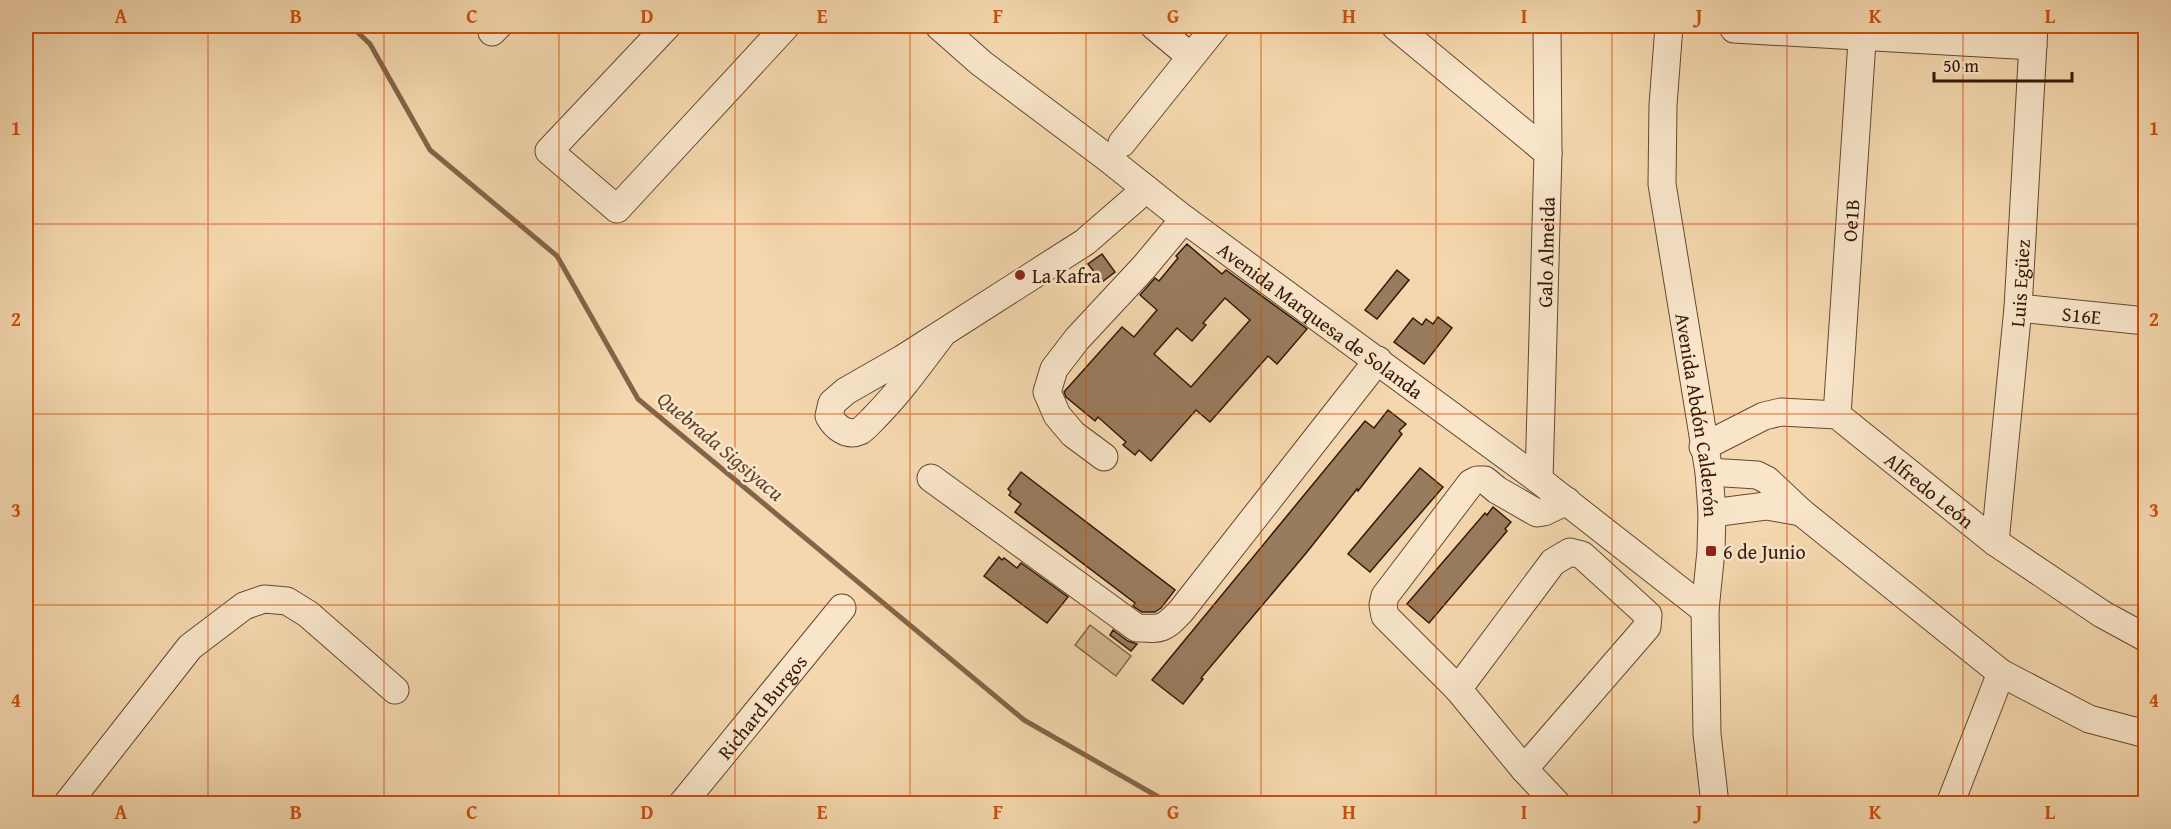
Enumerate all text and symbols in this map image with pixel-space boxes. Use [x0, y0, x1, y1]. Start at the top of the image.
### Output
text: A [115, 1, 128, 30]
text: B [290, 1, 302, 30]
text: C [466, 1, 478, 30]
text: D [640, 1, 654, 30]
text: E [817, 1, 828, 30]
text: F [993, 1, 1003, 30]
text: G [1167, 1, 1179, 30]
text: H [1342, 1, 1356, 30]
text: I [1521, 1, 1527, 30]
text: J [1693, 1, 1703, 30]
text: K [1869, 1, 1882, 30]
text: L [2045, 1, 2056, 30]
scale bar [1934, 45, 2072, 83]
text: 50 m [1943, 52, 1979, 79]
text: 1 [11, 113, 21, 142]
text: 1 [2149, 113, 2159, 142]
street label: Galo Almeida [1529, 196, 1561, 308]
street label: Oe1B [1834, 198, 1866, 243]
street label: Avenida Marquesa de Solanda [1212, 234, 1430, 405]
street label: Luis Egüez [2002, 238, 2036, 328]
place label: La Kafra [1032, 261, 1101, 290]
marker: La Kafra [1013, 268, 1027, 282]
street label: S16E [2061, 298, 2103, 331]
text: 2 [11, 304, 21, 333]
text: 2 [2149, 304, 2159, 333]
street label: Avenida Abdón Calderón [1669, 311, 1727, 518]
water label: Quebrada Sigsiyacu [651, 383, 792, 509]
street label: Alfredo León [1879, 445, 1981, 535]
text: 3 [11, 495, 21, 524]
text: 3 [2149, 495, 2159, 524]
place label: 6 de Junio [1723, 537, 1806, 566]
marker: 6 de Junio [1704, 544, 1718, 558]
street label: Richard Burgos [710, 648, 813, 765]
text: 4 [11, 685, 21, 714]
text: 4 [2149, 685, 2159, 714]
text: A [115, 797, 128, 826]
text: B [290, 797, 302, 826]
text: C [466, 797, 478, 826]
text: D [640, 797, 654, 826]
text: E [817, 797, 828, 826]
text: F [993, 797, 1003, 826]
text: G [1167, 797, 1179, 826]
text: H [1342, 797, 1356, 826]
text: I [1521, 797, 1527, 826]
text: J [1693, 797, 1703, 826]
text: K [1869, 797, 1882, 826]
text: L [2045, 797, 2056, 826]

